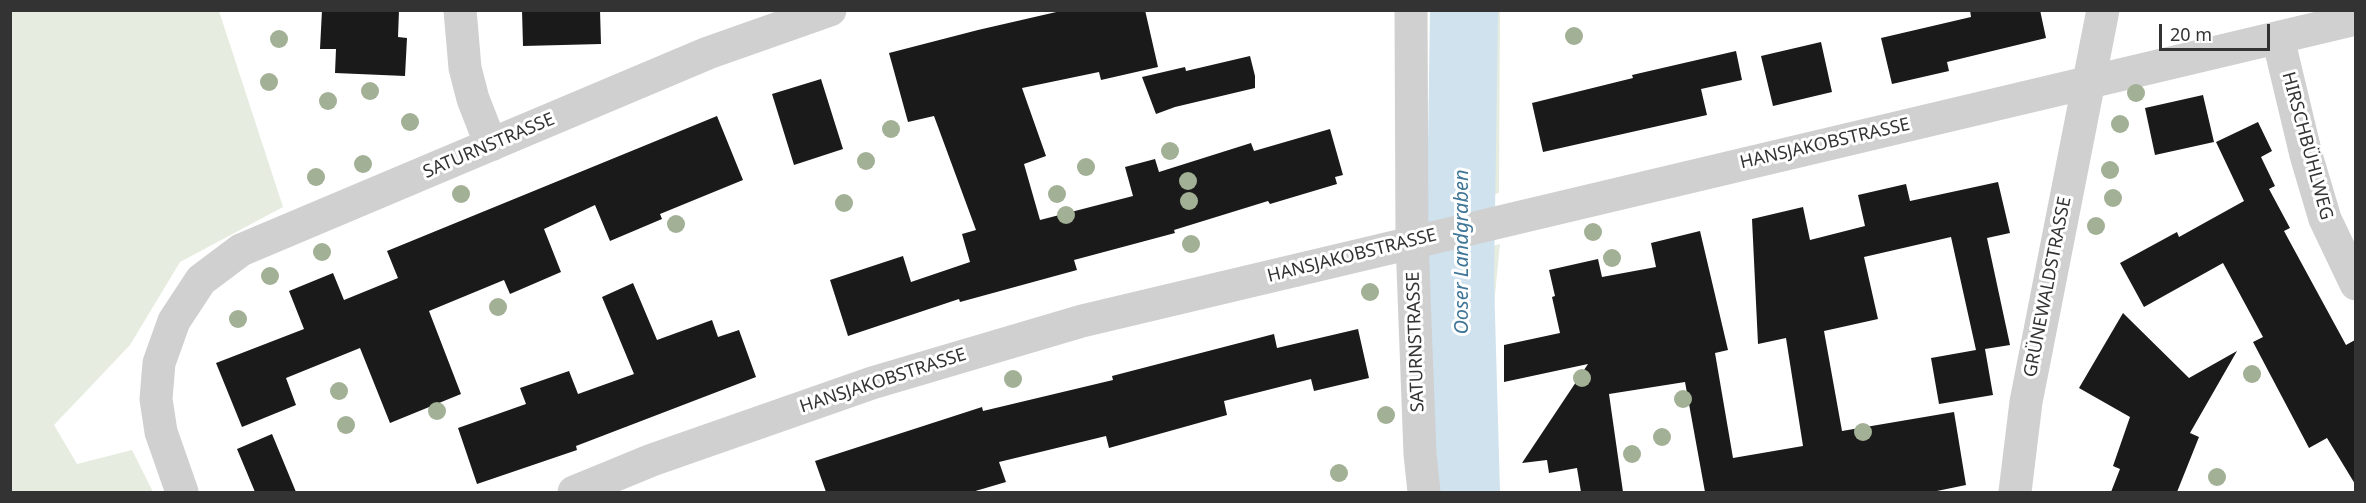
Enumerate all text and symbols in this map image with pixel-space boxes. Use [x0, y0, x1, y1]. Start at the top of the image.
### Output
scale bar [2162, 12, 2273, 50]
text: 20 m [2170, 22, 2212, 46]
street label: HIRSCHBÜHLWEG [2277, 70, 2337, 222]
street label: SATURNSTRASSE [420, 109, 558, 183]
street label: HANSJAKOBSTRASSE [1738, 114, 1912, 174]
water label: Ooser Landgraben [1450, 169, 1474, 335]
street label: GRÜNEWALDSTRASSE [2020, 195, 2076, 379]
street label: HANSJAKOBSTRASSE [1265, 225, 1439, 287]
street label: SATURNSTRASSE [1403, 271, 1429, 413]
street label: HANSJAKOBSTRASSE [797, 344, 969, 418]

